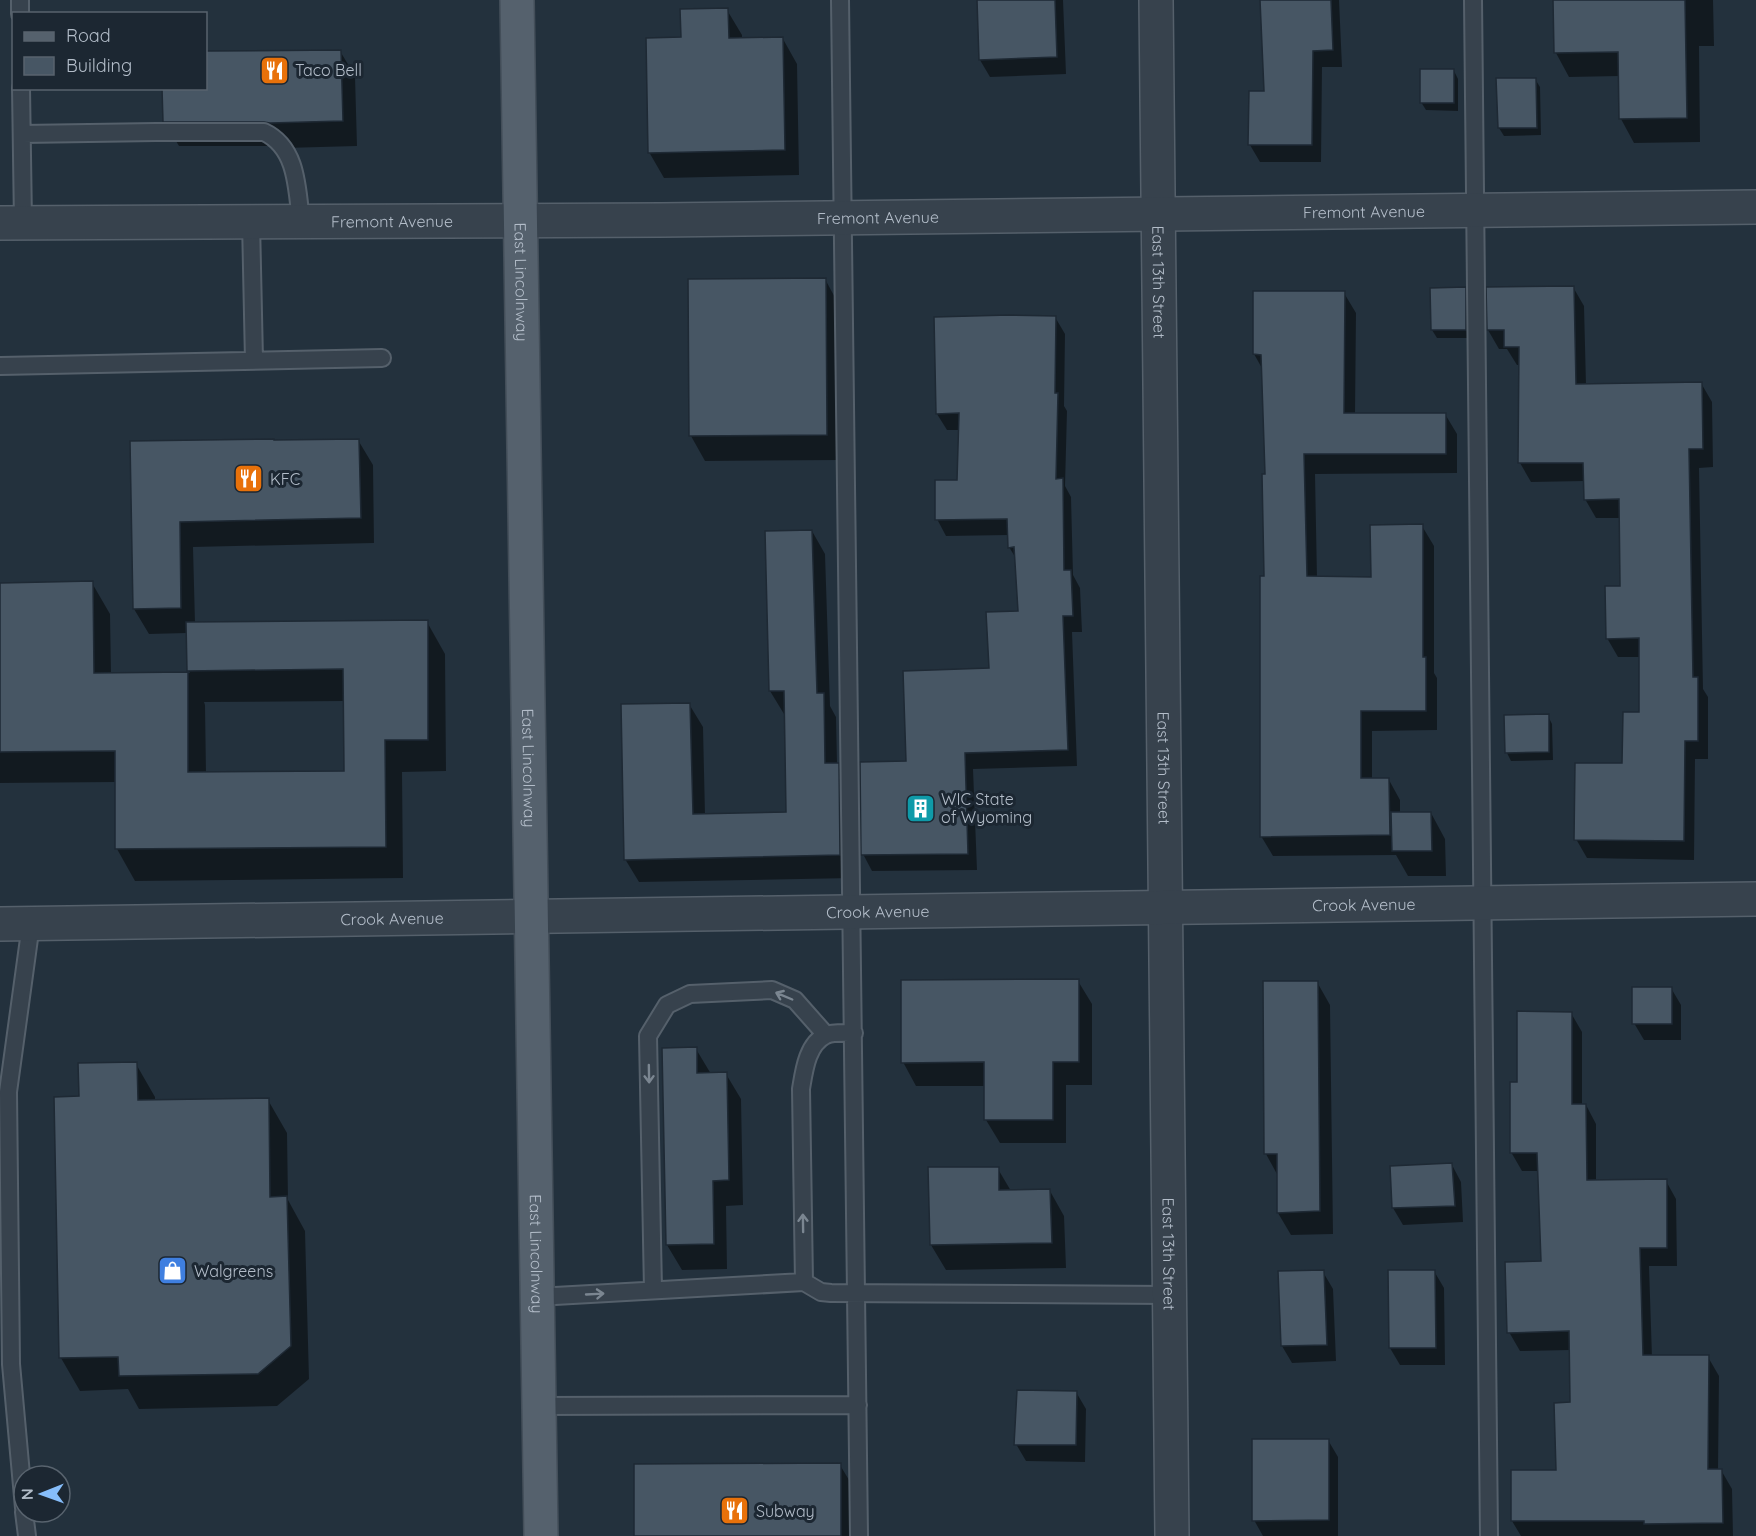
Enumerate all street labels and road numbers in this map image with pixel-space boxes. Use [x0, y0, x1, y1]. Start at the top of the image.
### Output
street label: Fremont Avenue [1303, 201, 1425, 222]
street label: Fremont Avenue [817, 207, 939, 228]
street label: Fremont Avenue [331, 211, 453, 231]
street label: East Lincolnway [510, 222, 532, 342]
street label: East 13th Street [1148, 225, 1170, 339]
street label: East Lincolnway [518, 708, 540, 828]
street label: East 13th Street [1153, 711, 1175, 825]
street label: Crook Avenue [1312, 894, 1416, 915]
street label: Crook Avenue [826, 901, 930, 922]
street label: Crook Avenue [340, 908, 444, 929]
street label: East Lincolnway [526, 1194, 548, 1314]
street label: East 13th Street [1158, 1197, 1180, 1311]

